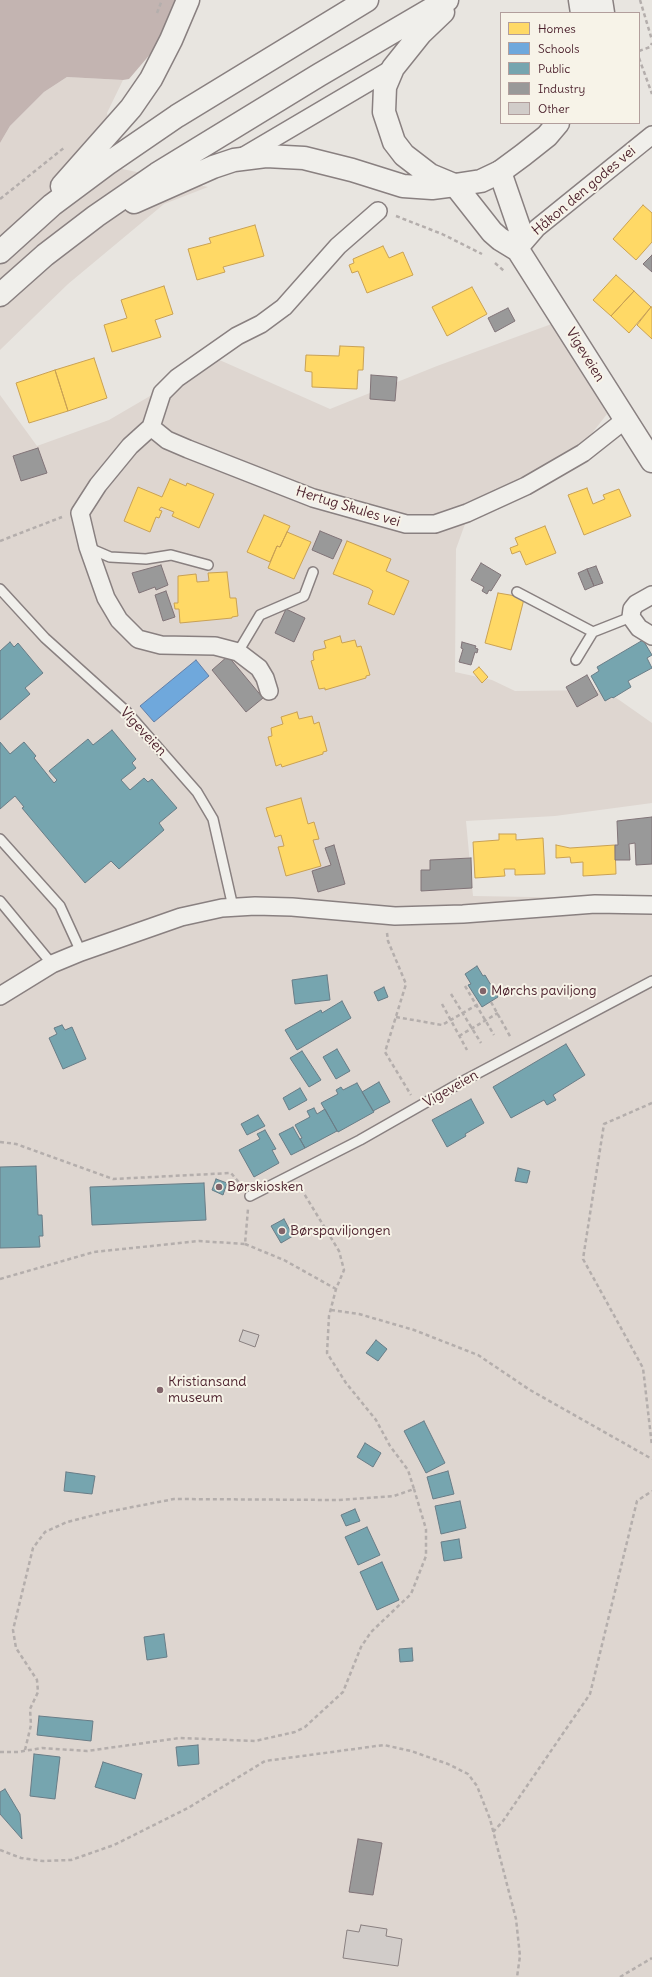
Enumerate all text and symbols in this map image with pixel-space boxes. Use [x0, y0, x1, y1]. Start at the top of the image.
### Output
legend [500, 12, 640, 124]
text: Homes [538, 21, 576, 36]
text: Schools [538, 41, 579, 56]
text: Public [538, 61, 570, 76]
text: Industry [538, 81, 585, 96]
text: Other [538, 101, 570, 116]
street label: Håkon den godes vei [529, 143, 639, 239]
street label: Vigeveien [562, 325, 608, 385]
street label: Hertug Skules vei [294, 483, 402, 531]
street label: Vigeveien [116, 704, 170, 760]
place label: Mørchs paviljong [491, 983, 597, 999]
marker: Mørchs paviljong [478, 986, 488, 996]
street label: Vigeveien [421, 1067, 481, 1111]
place label: Børskiosken [227, 1179, 303, 1195]
marker: Børskiosken [214, 1182, 224, 1192]
place label: Børspaviljongen [290, 1223, 391, 1239]
marker: Børspaviljongen [277, 1226, 287, 1236]
place label: Kristiansand museum [168, 1374, 247, 1406]
marker: Kristiansand museum [155, 1385, 165, 1395]

